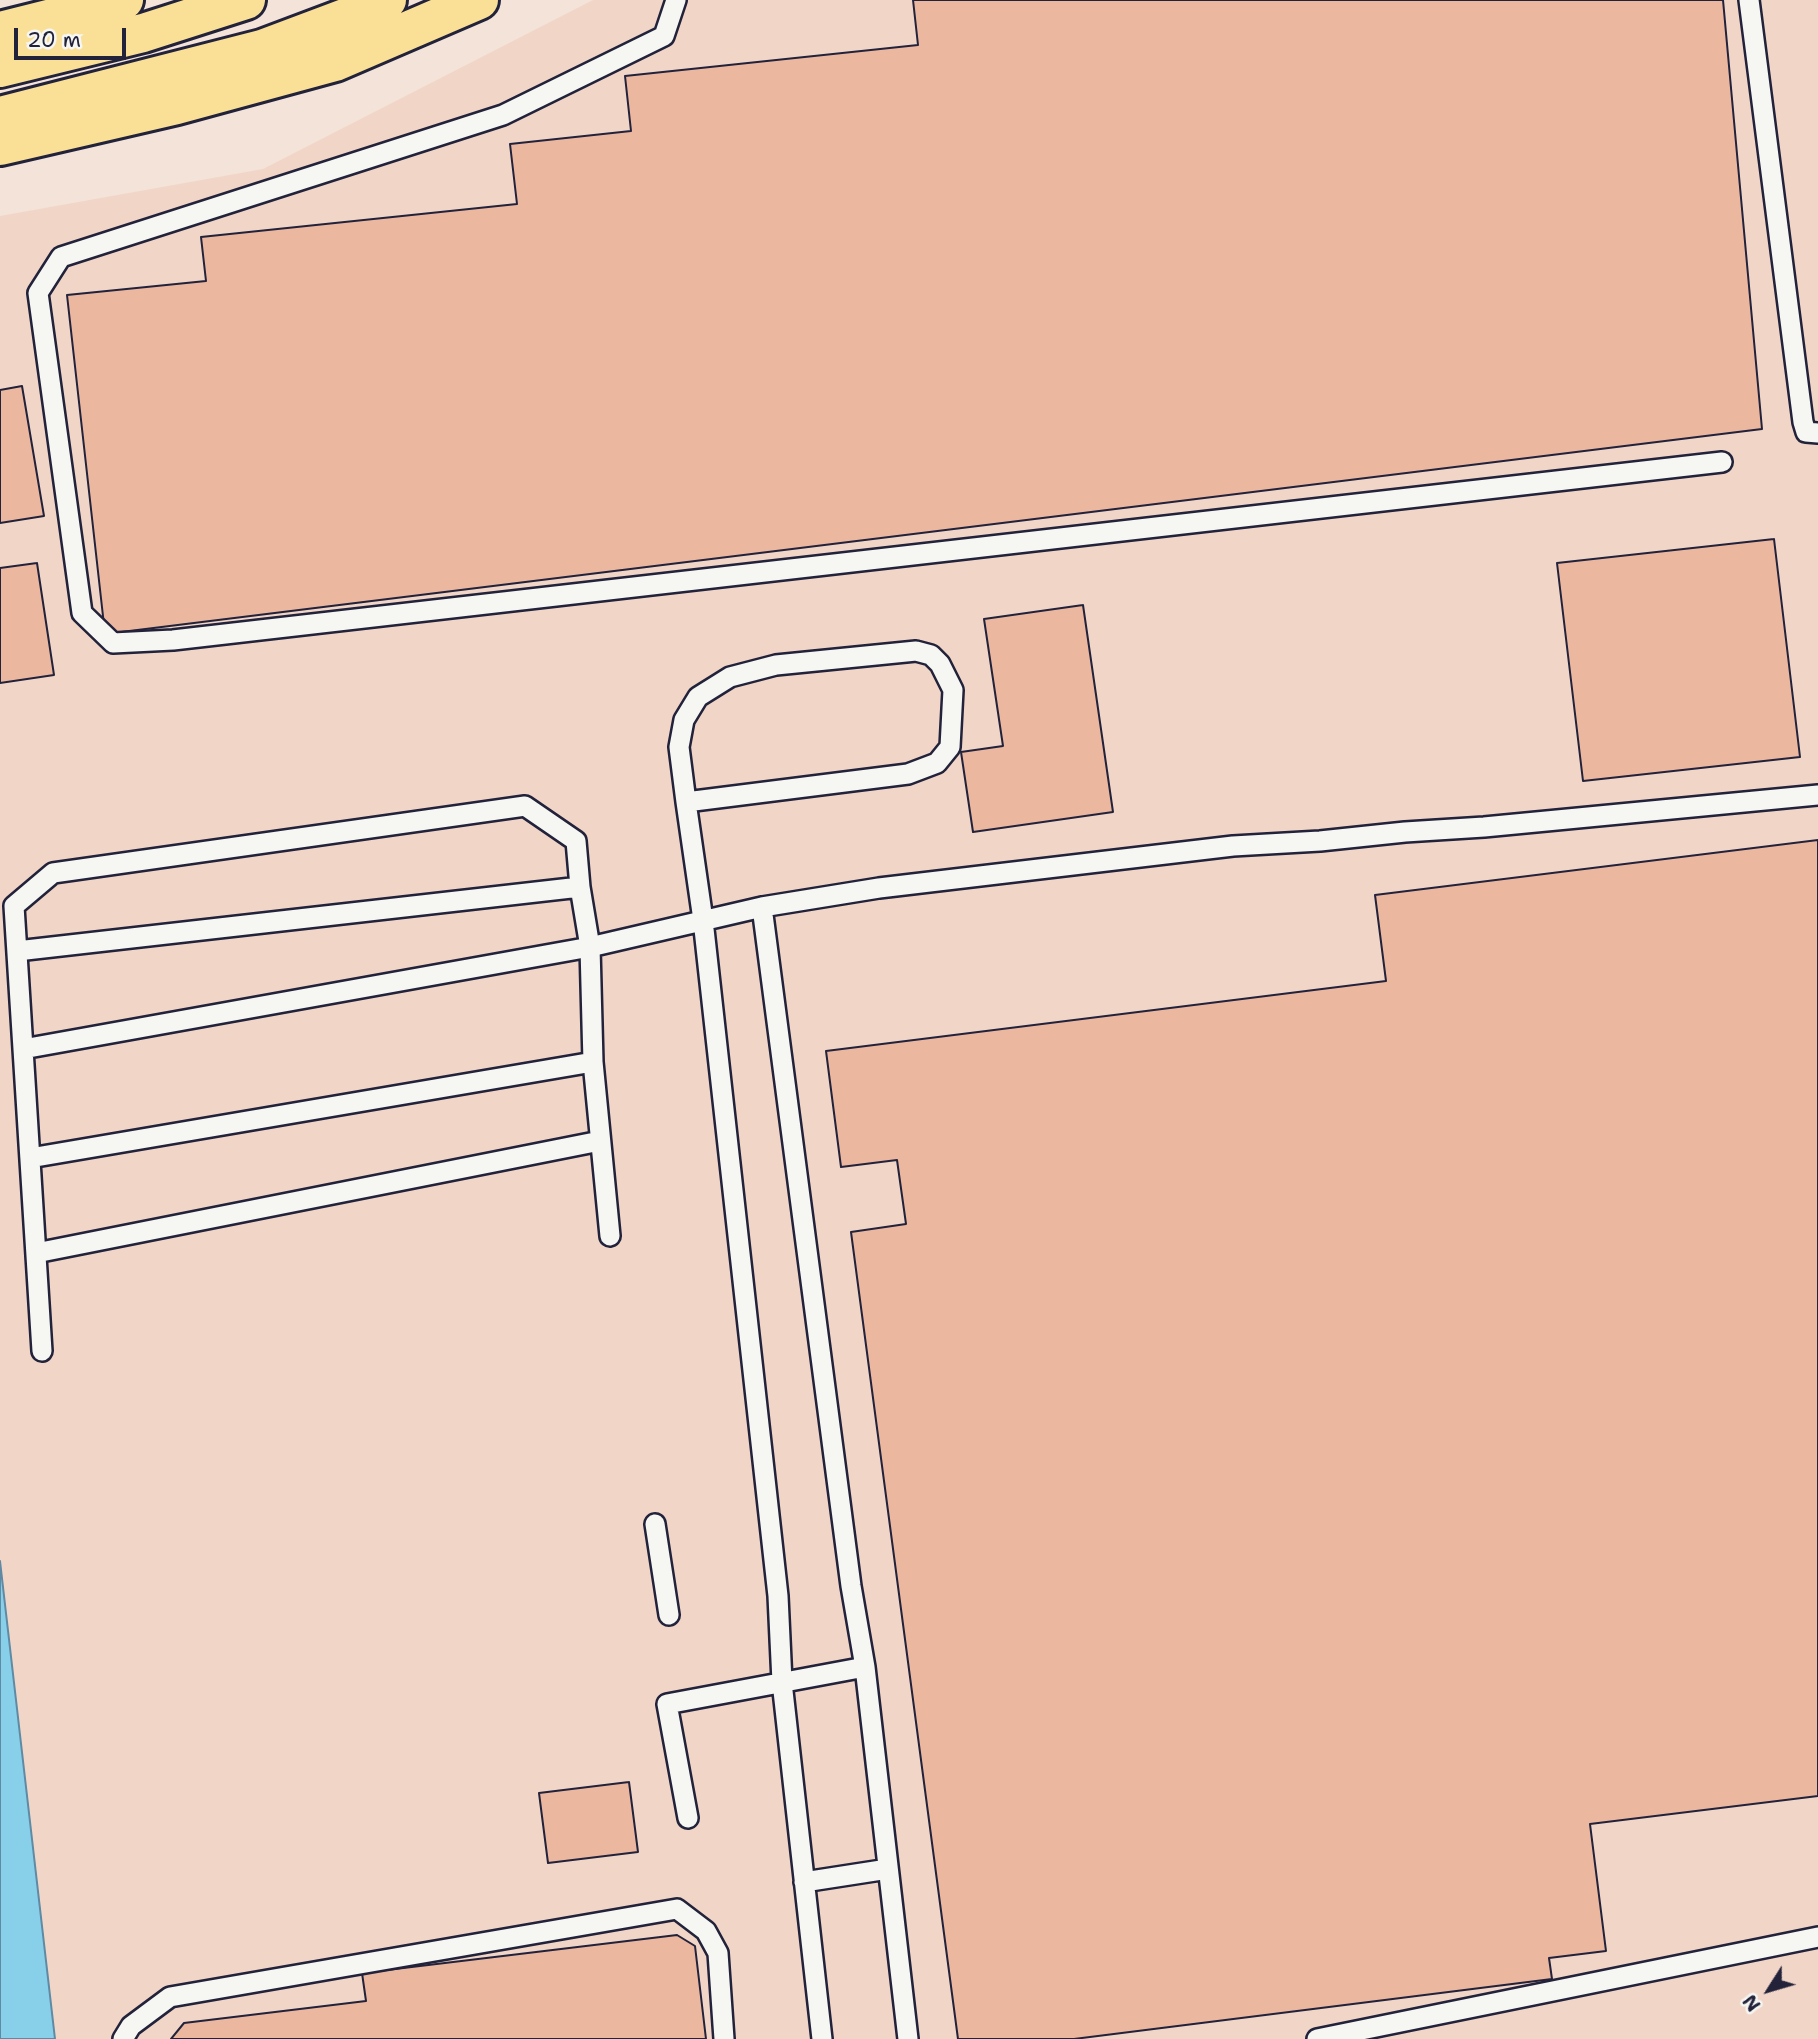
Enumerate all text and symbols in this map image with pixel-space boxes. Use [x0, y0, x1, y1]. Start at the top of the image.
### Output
scale bar [18, 14, 130, 58]
text: 20 m [27, 26, 81, 54]
north arrow [1734, 1955, 1804, 2025]
text: N [1737, 1989, 1766, 2016]

